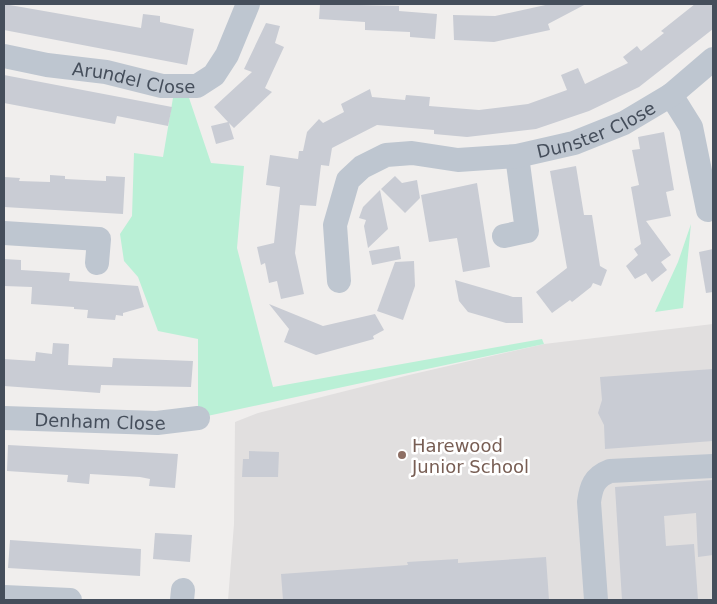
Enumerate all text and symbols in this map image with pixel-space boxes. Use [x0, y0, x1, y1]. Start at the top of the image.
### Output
street label: Arundel Close [71, 58, 195, 97]
street label: Dunster Close [534, 96, 659, 162]
street label: Denham Close [34, 408, 167, 434]
place label: Harewood Junior School [411, 435, 529, 477]
marker: Harewood Junior School [396, 449, 408, 461]

